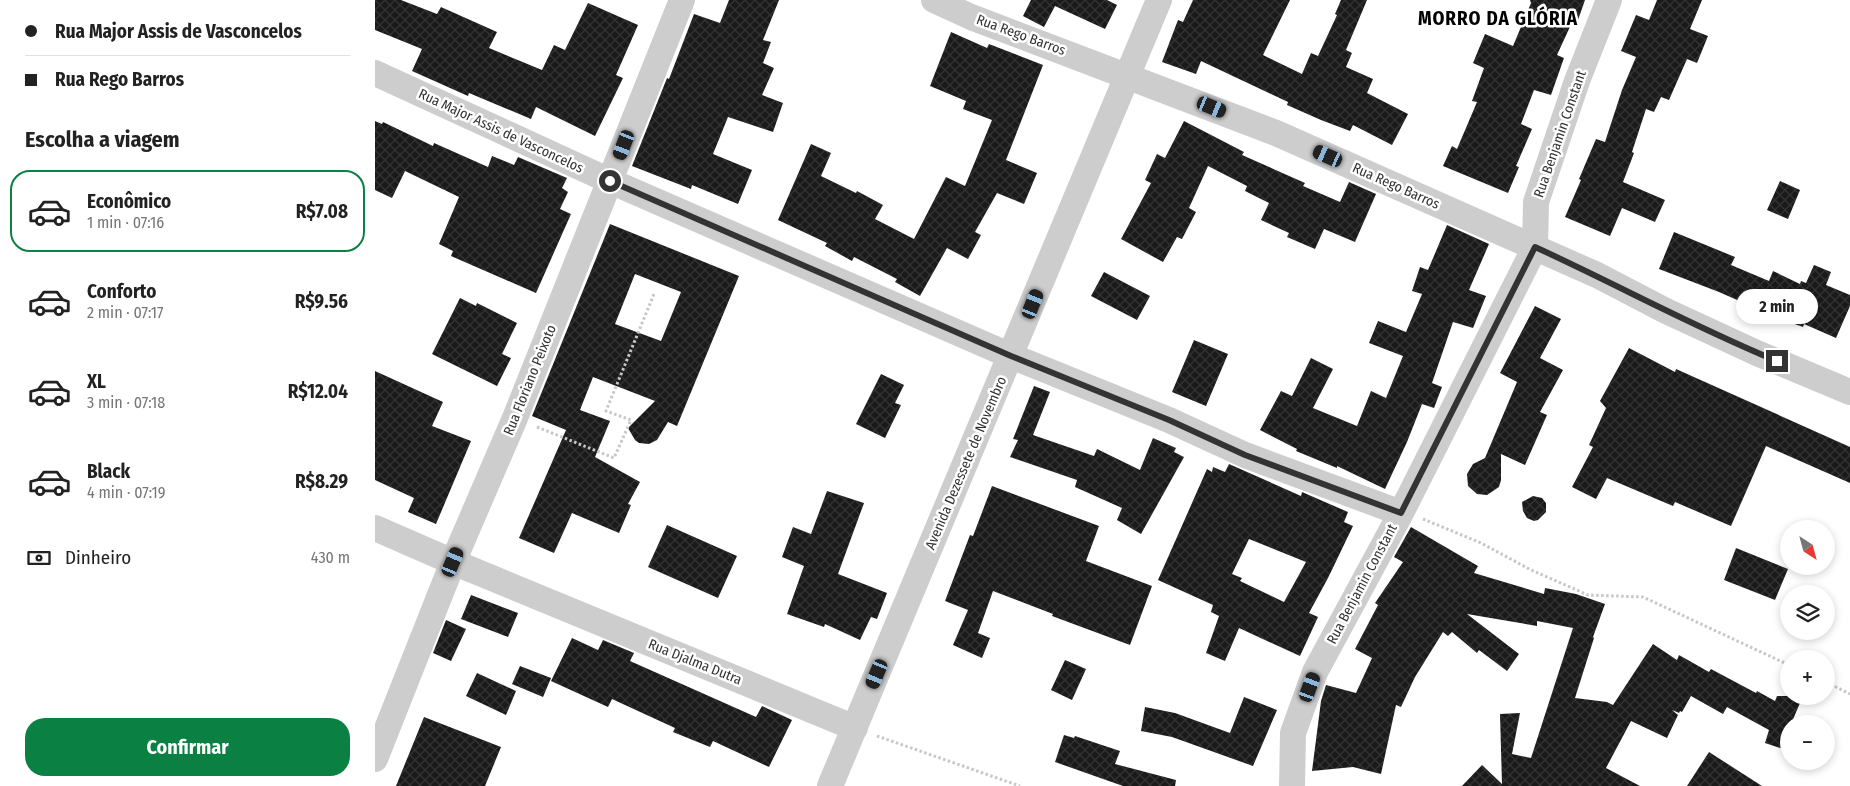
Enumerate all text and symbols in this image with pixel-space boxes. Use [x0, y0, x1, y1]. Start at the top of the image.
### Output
district label: MORRO DA GLÓRIA [1418, 6, 1578, 30]
street label: Rua Rego Barros [974, 11, 1068, 59]
text: Rua Major Assis de Vasconcelos [55, 20, 302, 43]
text: Rua Rego Barros [55, 68, 184, 91]
street label: Rua Benjamin Constant [1530, 68, 1590, 200]
street label: Rua Major Assis de Vasconcelos [416, 85, 586, 177]
car [1195, 94, 1228, 120]
text: Escolha a viagem [25, 126, 180, 153]
car [611, 128, 636, 162]
car [1311, 143, 1344, 169]
street label: Rua Rego Barros [1350, 159, 1442, 213]
route start [599, 170, 621, 192]
icon: car [27, 189, 72, 234]
text: Econômico [87, 190, 171, 213]
text: R$7.08 [296, 200, 348, 223]
text: 1 min · 07:16 [87, 213, 164, 232]
icon: car [27, 279, 72, 324]
text: Conforto [87, 280, 156, 303]
car [1020, 287, 1045, 321]
callout: 2 min [1736, 288, 1818, 324]
text: R$9.56 [295, 290, 348, 313]
text: 2 min [1759, 297, 1795, 316]
text: 2 min · 07:17 [87, 303, 163, 322]
street label: Rua Floriano Peixoto [500, 322, 560, 438]
route end [1766, 350, 1788, 372]
icon: car [27, 369, 72, 414]
text: XL [87, 370, 106, 393]
street label: Avenida Dezessete de Novembro [922, 374, 1010, 552]
text: R$12.04 [288, 380, 348, 403]
text: 3 min · 07:18 [87, 393, 165, 412]
icon: car [27, 459, 72, 504]
text: Black [87, 460, 130, 483]
text: R$8.29 [295, 470, 348, 493]
text: 4 min · 07:19 [87, 483, 165, 502]
north arrow [1780, 520, 1835, 575]
map controls [1780, 520, 1835, 770]
street label: Rua Benjamin Constant [1323, 521, 1401, 647]
icon: cash [25, 544, 53, 572]
car [440, 545, 465, 579]
text: Dinheiro [65, 546, 131, 569]
text: 430 m [311, 548, 350, 567]
button: layers [1780, 585, 1835, 640]
street label: Rua Djalma Dutra [646, 635, 744, 689]
button: + [1780, 650, 1835, 705]
car [864, 657, 889, 691]
car [1297, 670, 1322, 704]
button: − [1780, 715, 1835, 770]
button: Confirmar [25, 718, 350, 776]

